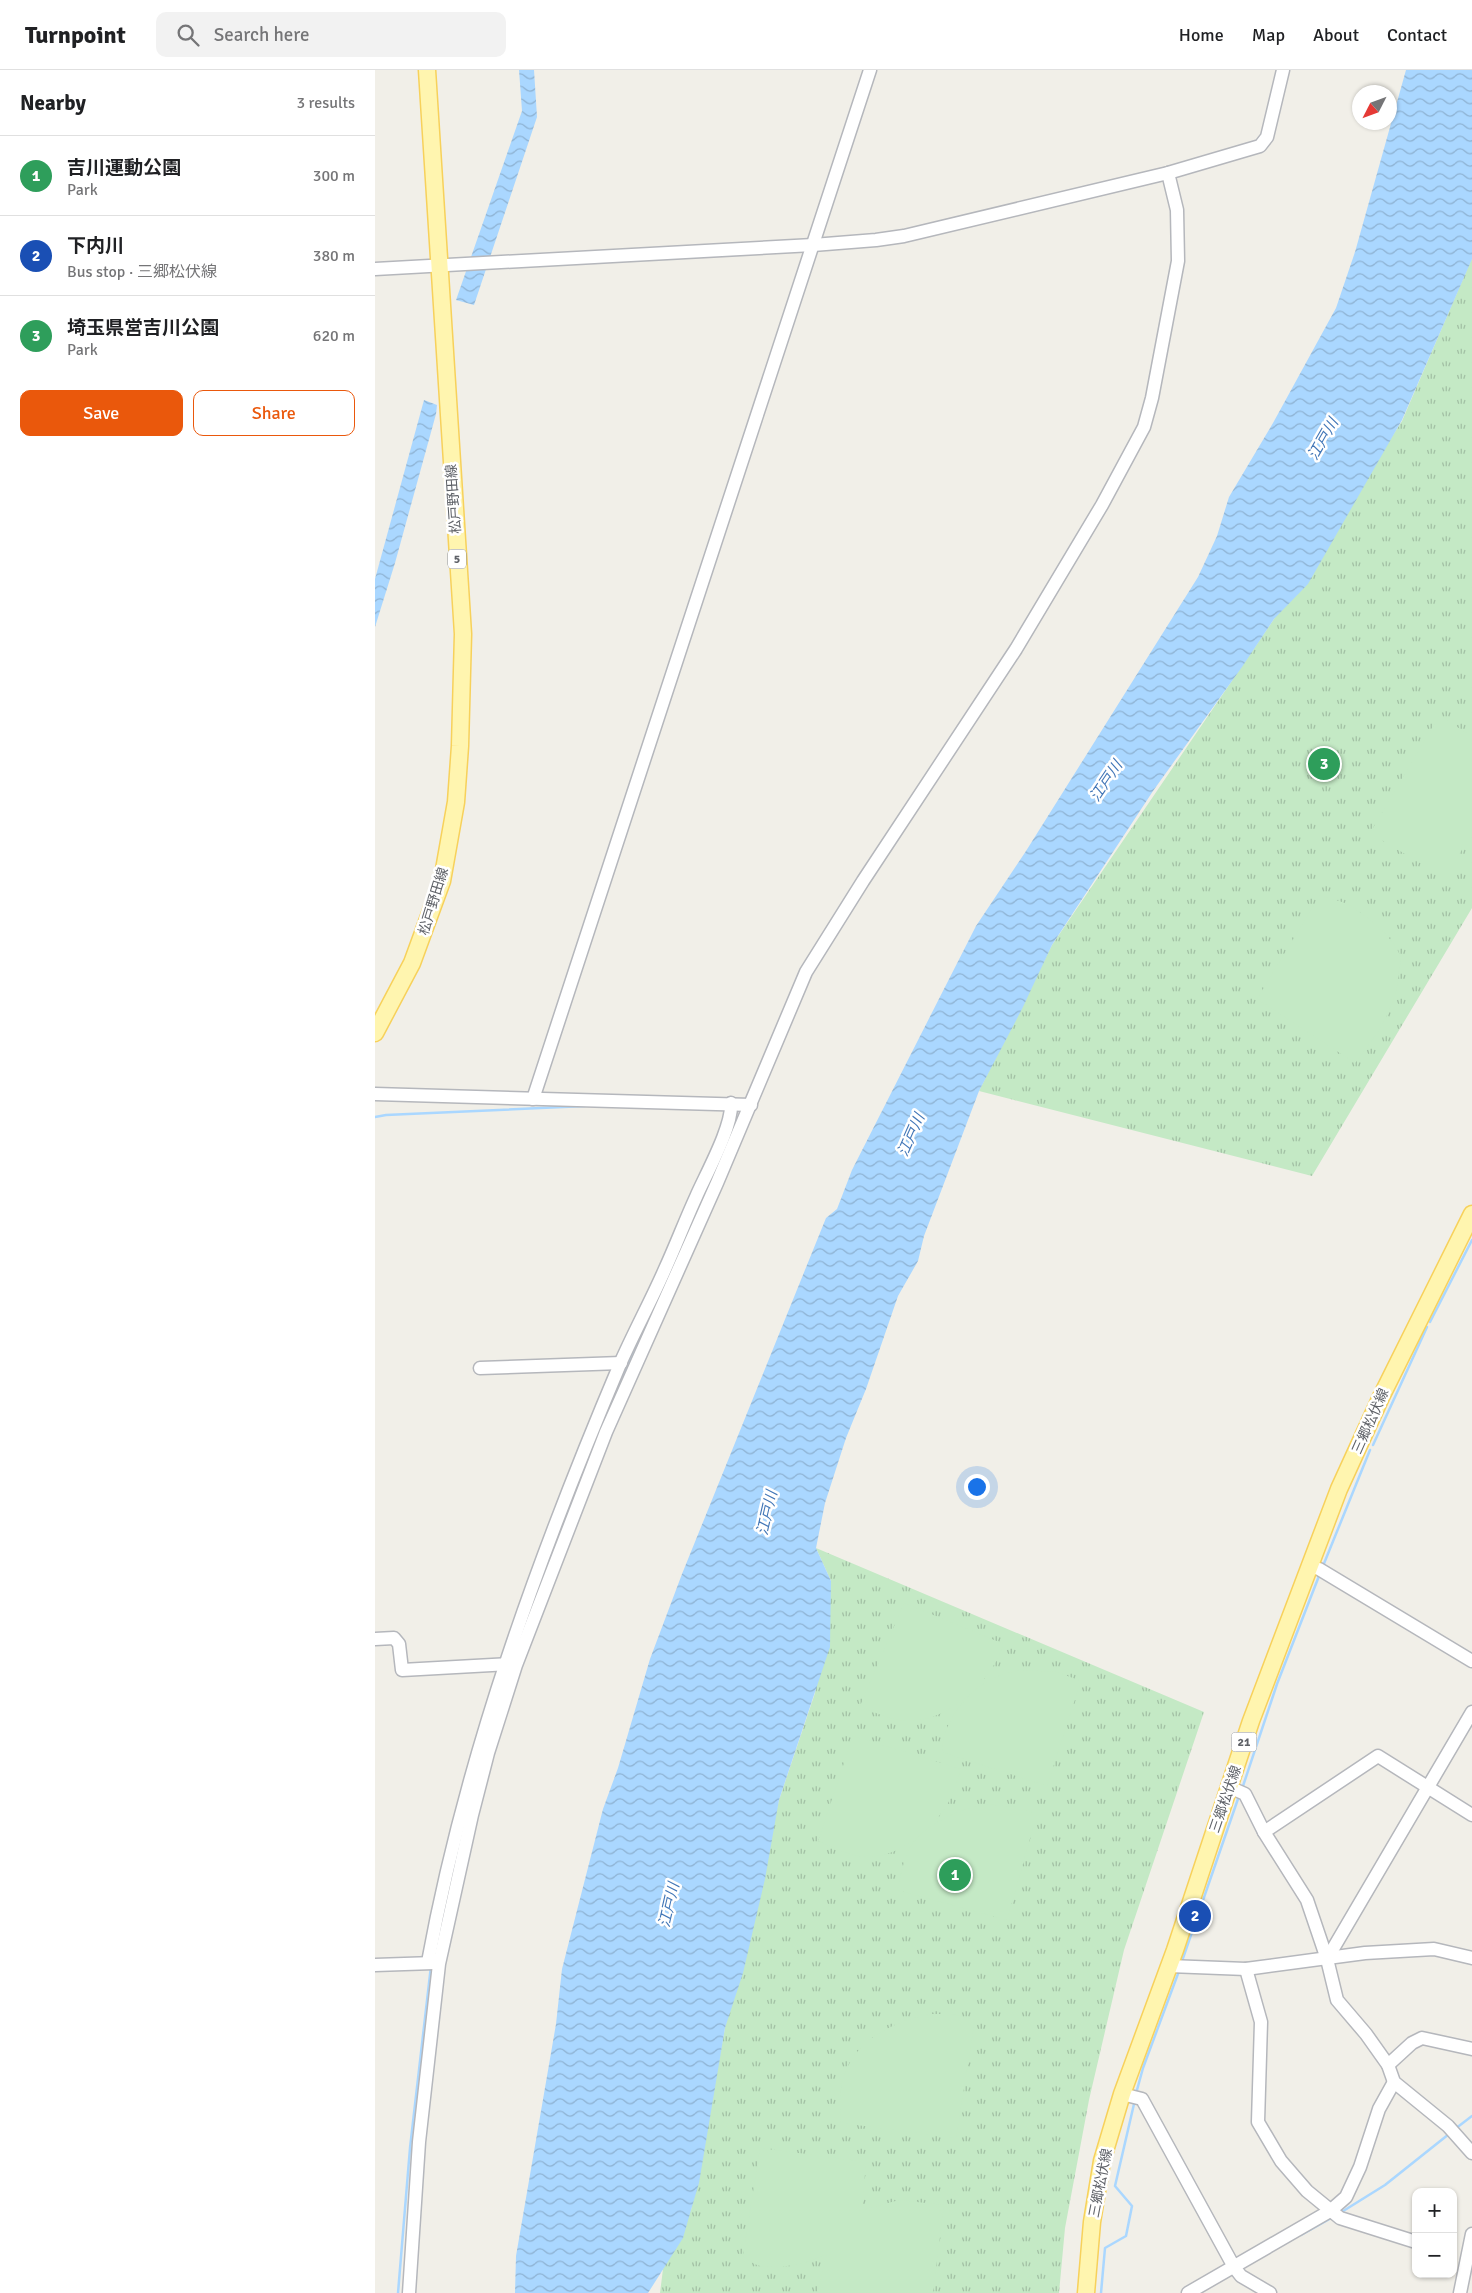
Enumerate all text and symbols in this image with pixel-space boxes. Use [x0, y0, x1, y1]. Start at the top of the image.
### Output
search box [156, 12, 506, 57]
text: Turnpoint [25, 20, 126, 50]
icon: search [174, 21, 202, 49]
text: Search here [214, 23, 309, 47]
text: Home [1179, 24, 1224, 46]
text: Map [1252, 24, 1285, 46]
text: About [1313, 24, 1359, 46]
text: Contact [1387, 24, 1447, 46]
north arrow [1352, 85, 1397, 130]
text: Nearby [20, 90, 86, 116]
text: 3 results [296, 93, 355, 113]
text: 吉川運動公園 [67, 156, 181, 180]
text: 1 [32, 166, 40, 186]
text: 300 m [313, 166, 355, 186]
text: Park [67, 180, 98, 200]
text: 下内川 [67, 234, 124, 258]
text: 2 [32, 246, 40, 266]
text: 380 m [313, 246, 355, 266]
text: Bus stop · 三郷松伏線 [67, 262, 217, 282]
text: 埼玉県営吉川公園 [67, 316, 219, 340]
text: 3 [32, 326, 40, 346]
text: 620 m [313, 326, 355, 346]
text: Park [67, 340, 98, 360]
button: Save [20, 390, 183, 436]
button: Share [193, 390, 355, 436]
water label: 江戸川 [1304, 413, 1343, 463]
street label: 松戸野田線 [443, 463, 464, 534]
road number: 5 [448, 549, 466, 568]
pin: 3 [1308, 745, 1340, 783]
water label: 江戸川 [1086, 756, 1127, 805]
street label: 松戸野田線 [415, 865, 452, 937]
water label: 江戸川 [894, 1109, 929, 1159]
street label: 三郷松伏線 [1348, 1386, 1392, 1457]
your location [964, 1474, 990, 1500]
water label: 江戸川 [753, 1487, 781, 1537]
road number: 21 [1231, 1732, 1257, 1751]
street label: 三郷松伏線 [1206, 1763, 1245, 1835]
pin: 1 [939, 1856, 971, 1894]
water label: 江戸川 [655, 1879, 683, 1929]
pin: 2 [1179, 1897, 1211, 1935]
street label: 三郷松伏線 [1085, 2147, 1116, 2219]
map controls [1412, 2188, 1457, 2278]
button: + [1412, 2188, 1457, 2233]
button: − [1412, 2233, 1457, 2278]

